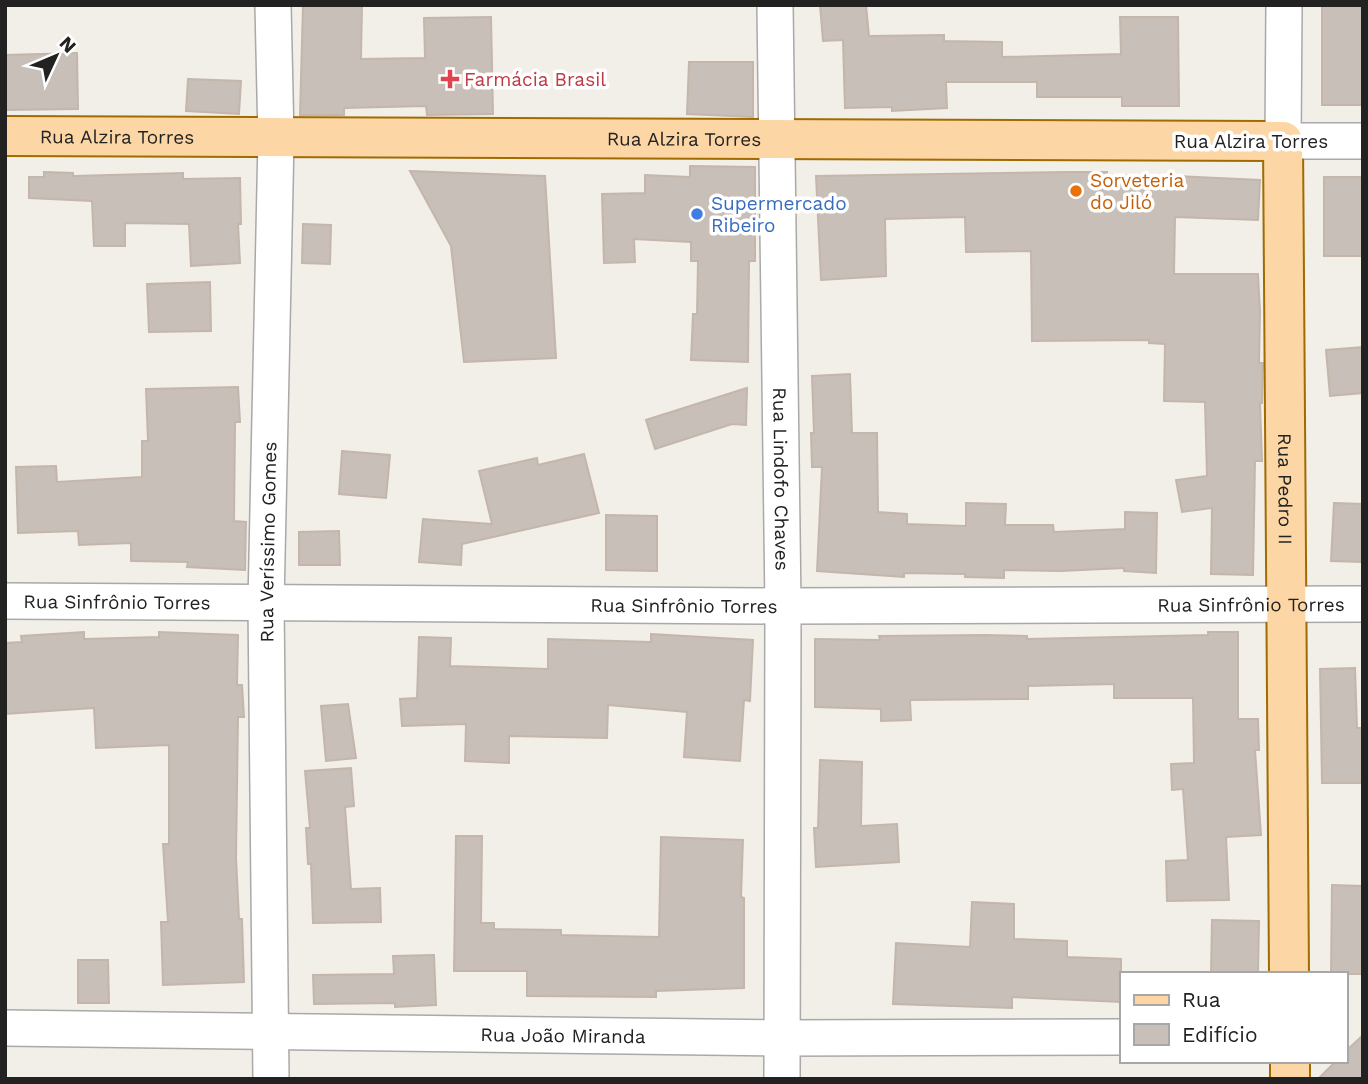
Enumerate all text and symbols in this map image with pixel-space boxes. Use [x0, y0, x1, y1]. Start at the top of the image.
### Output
north arrow [21, 21, 91, 91]
text: N [55, 31, 81, 58]
place label: Farmácia Brasil [464, 68, 606, 91]
marker: Farmácia Brasil [442, 71, 458, 87]
street label: Rua Alzira Torres [40, 125, 194, 149]
street label: Rua Alzira Torres [607, 127, 761, 151]
street label: Rua Alzira Torres [1174, 130, 1328, 153]
place label: Sorveteria do Jiló [1090, 169, 1185, 214]
marker: Sorveteria do Jiló [1068, 183, 1084, 199]
place label: Supermercado Ribeiro [711, 192, 847, 237]
marker: Supermercado Ribeiro [689, 206, 705, 222]
street label: Rua Lindofo Chaves [768, 387, 794, 571]
street label: Rua Pedro II [1273, 433, 1297, 545]
street label: Rua Veríssimo Gomes [255, 441, 281, 643]
street label: Rua Sinfrônio Torres [23, 590, 211, 614]
street label: Rua Sinfrônio Torres [1157, 593, 1345, 617]
street label: Rua Sinfrônio Torres [590, 594, 778, 618]
legend [1120, 972, 1347, 1063]
text: Rua [1182, 987, 1221, 1012]
text: Edifício [1182, 1022, 1258, 1047]
street label: Rua João Miranda [480, 1023, 646, 1048]

